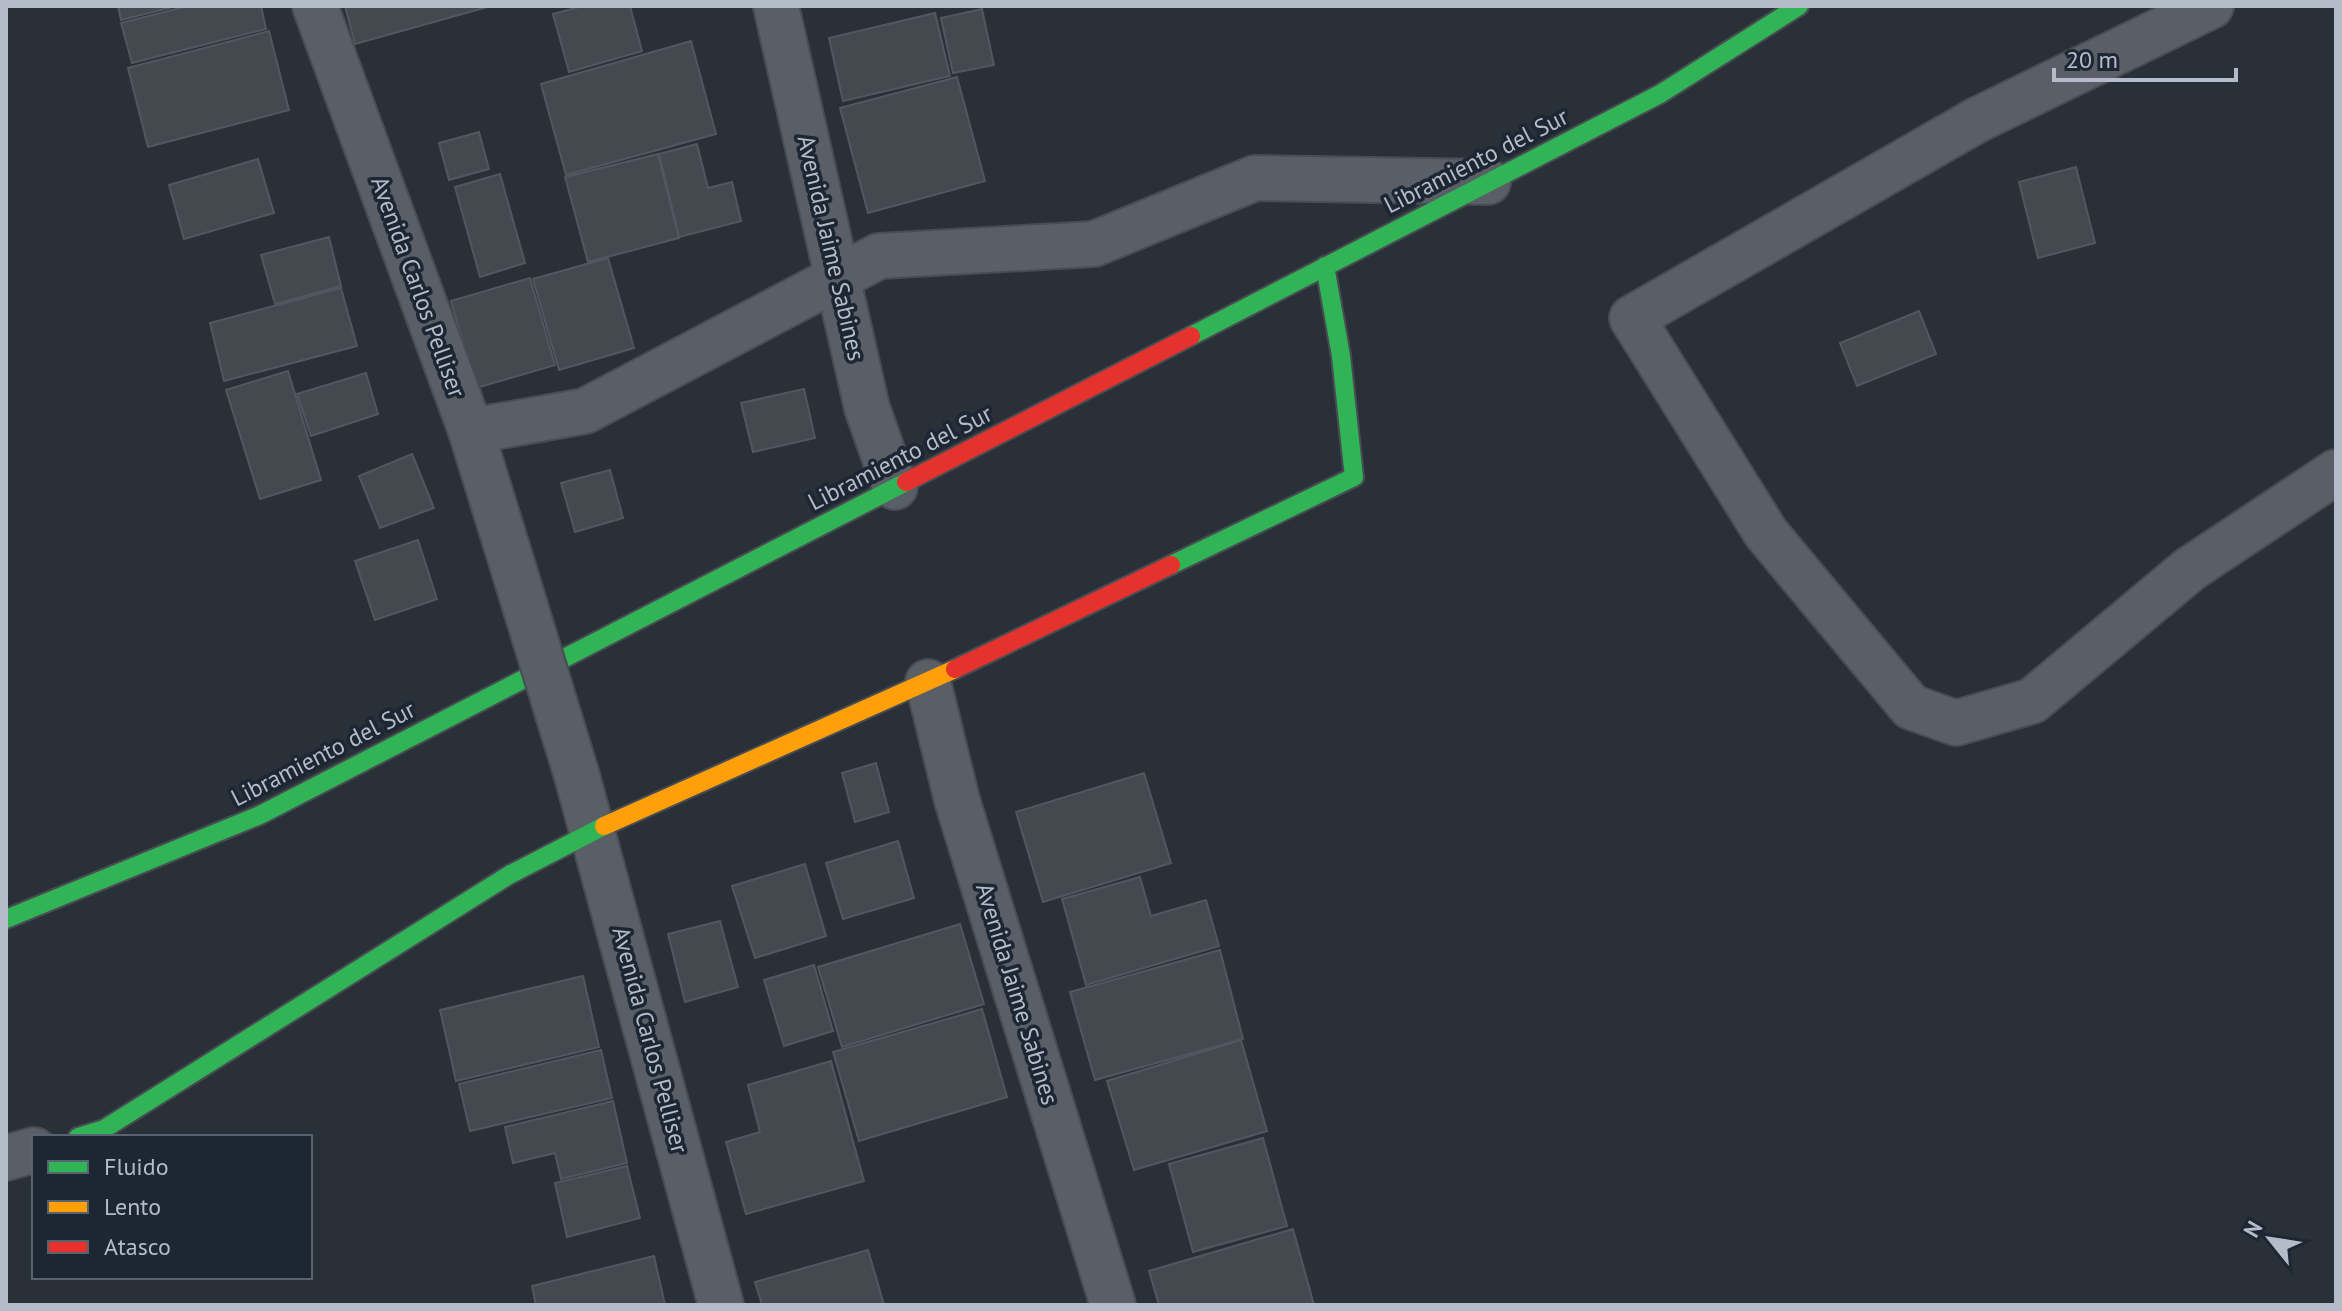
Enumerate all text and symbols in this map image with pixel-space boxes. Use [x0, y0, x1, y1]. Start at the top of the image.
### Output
scale bar [2054, 32, 2236, 82]
text: 20 m [2066, 44, 2118, 75]
street label: Libramiento del Sur [1378, 101, 1573, 220]
street label: Avenida Jaime Sabines [790, 132, 872, 364]
street label: Avenida Carlos Pelliser [364, 172, 473, 402]
street label: Libramiento del Sur [802, 398, 997, 517]
street label: Libramiento del Sur [225, 694, 420, 813]
street label: Avenida Jaime Sabines [969, 879, 1066, 1109]
street label: Avenida Carlos Pelliser [605, 923, 696, 1156]
legend [32, 1135, 312, 1279]
text: Fluido [104, 1151, 169, 1182]
text: Lento [104, 1191, 161, 1222]
north arrow [2230, 1199, 2310, 1279]
text: N [2237, 1216, 2268, 1242]
text: Atasco [104, 1231, 171, 1262]

